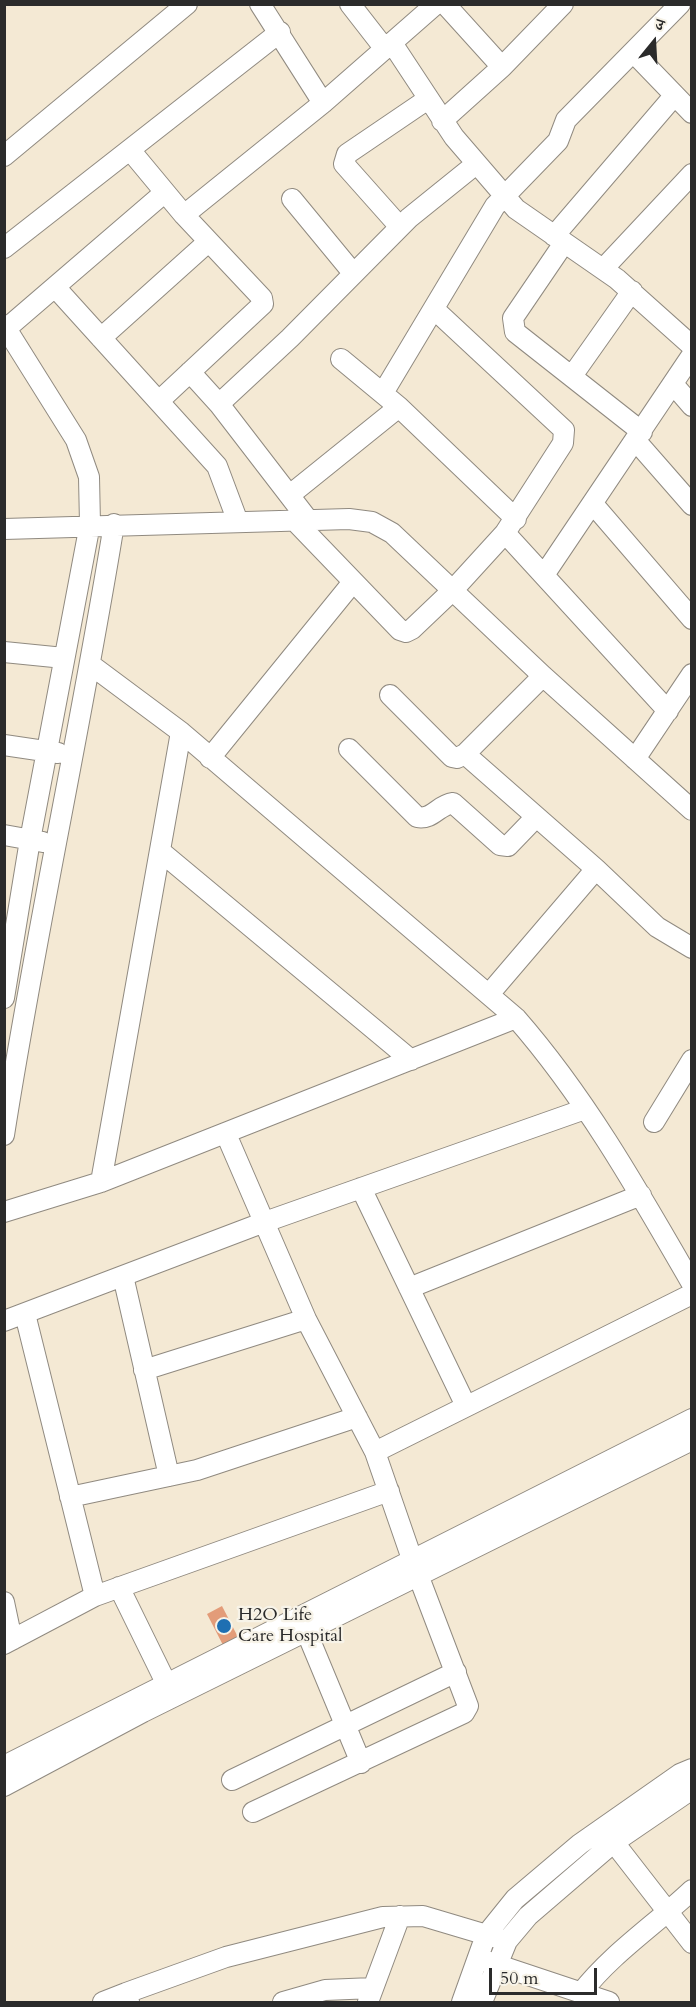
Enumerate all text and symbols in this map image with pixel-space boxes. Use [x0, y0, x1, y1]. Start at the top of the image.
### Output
north arrow [624, 12, 684, 72]
text: उ [652, 13, 667, 37]
place label: H2O Life Care Hospital [238, 1605, 343, 1648]
marker: H2O Life Care Hospital [215, 1617, 233, 1635]
scale bar [492, 1956, 600, 1994]
text: 50 m [500, 1966, 539, 1991]

